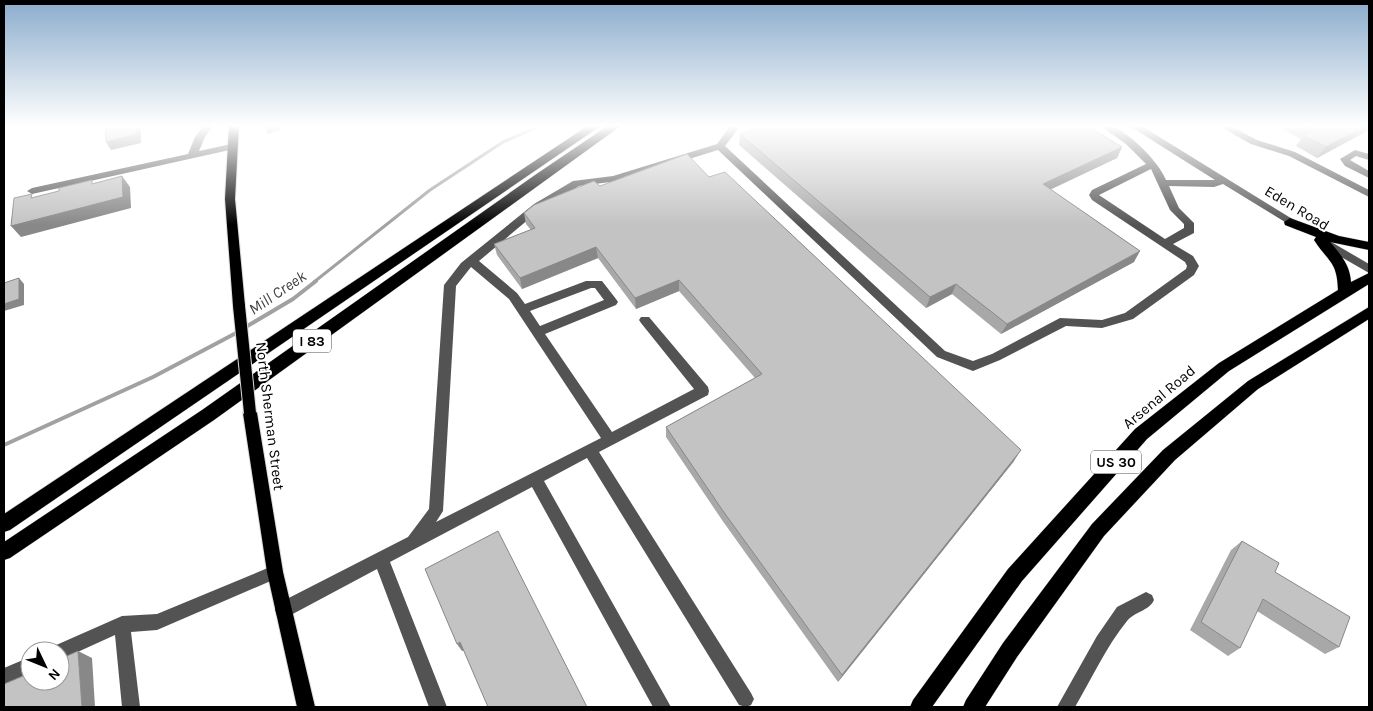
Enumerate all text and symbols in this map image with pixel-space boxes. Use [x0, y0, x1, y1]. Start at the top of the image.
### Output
street label: Eden Road [1261, 182, 1333, 234]
water label: Mill Creek [245, 266, 310, 319]
road number: I 83 [293, 330, 331, 352]
street label: North Sherman Street [252, 341, 288, 492]
street label: Arsenal Road [1119, 361, 1199, 433]
road number: US 30 [1091, 451, 1141, 474]
north arrow [20, 641, 70, 691]
text: N [44, 665, 64, 684]

